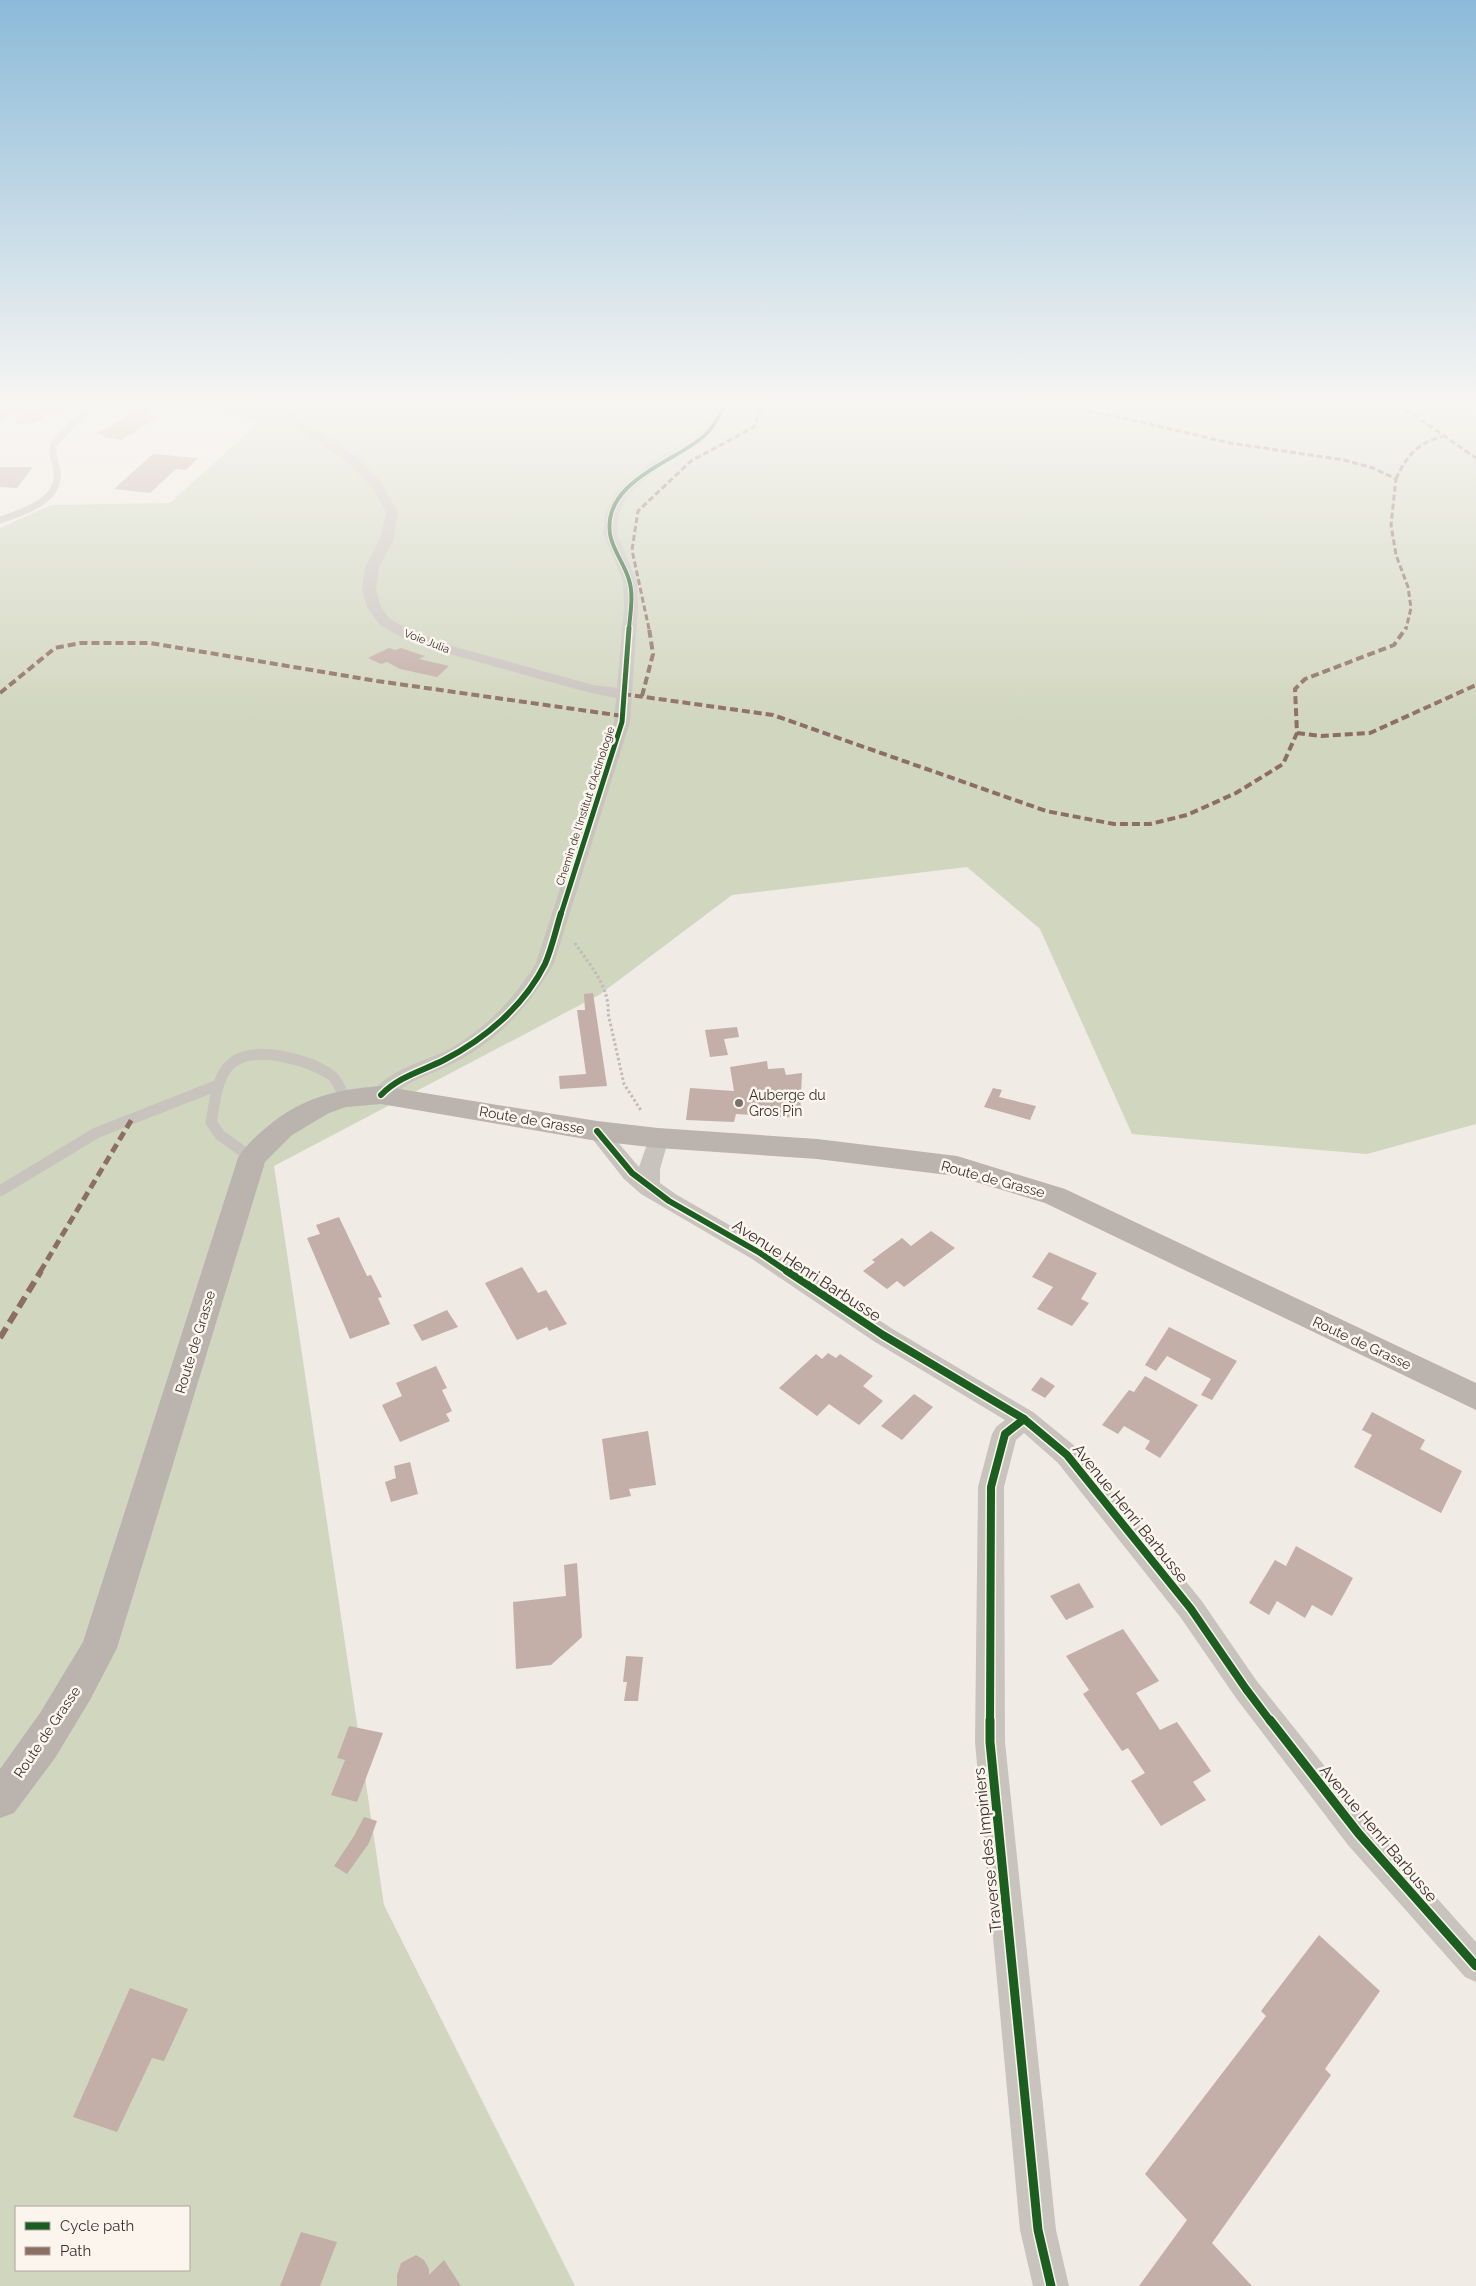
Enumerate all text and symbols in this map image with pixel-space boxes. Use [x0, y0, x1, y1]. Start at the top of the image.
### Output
street label: Voie Julia [402, 627, 451, 656]
street label: Chemin de l'Institut d'Actinologie [554, 725, 618, 887]
place label: Auberge du Gros Pin [749, 1087, 826, 1119]
marker: Auberge du Gros Pin [733, 1097, 745, 1109]
street label: Route de Grasse [478, 1103, 586, 1137]
street label: Route de Grasse [939, 1157, 1047, 1201]
street label: Avenue Henri Barbusse [729, 1215, 884, 1326]
street label: Route de Grasse [172, 1289, 218, 1395]
street label: Route de Grasse [1310, 1313, 1414, 1373]
street label: Avenue Henri Barbusse [1069, 1440, 1192, 1587]
street label: Route de Grasse [11, 1683, 83, 1781]
street label: Avenue Henri Barbusse [1316, 1761, 1442, 1906]
street label: Traverse des Impiniers [969, 1766, 1006, 1933]
legend [15, 2206, 190, 2271]
text: Cycle path [60, 2217, 134, 2235]
text: Path [60, 2242, 91, 2260]

